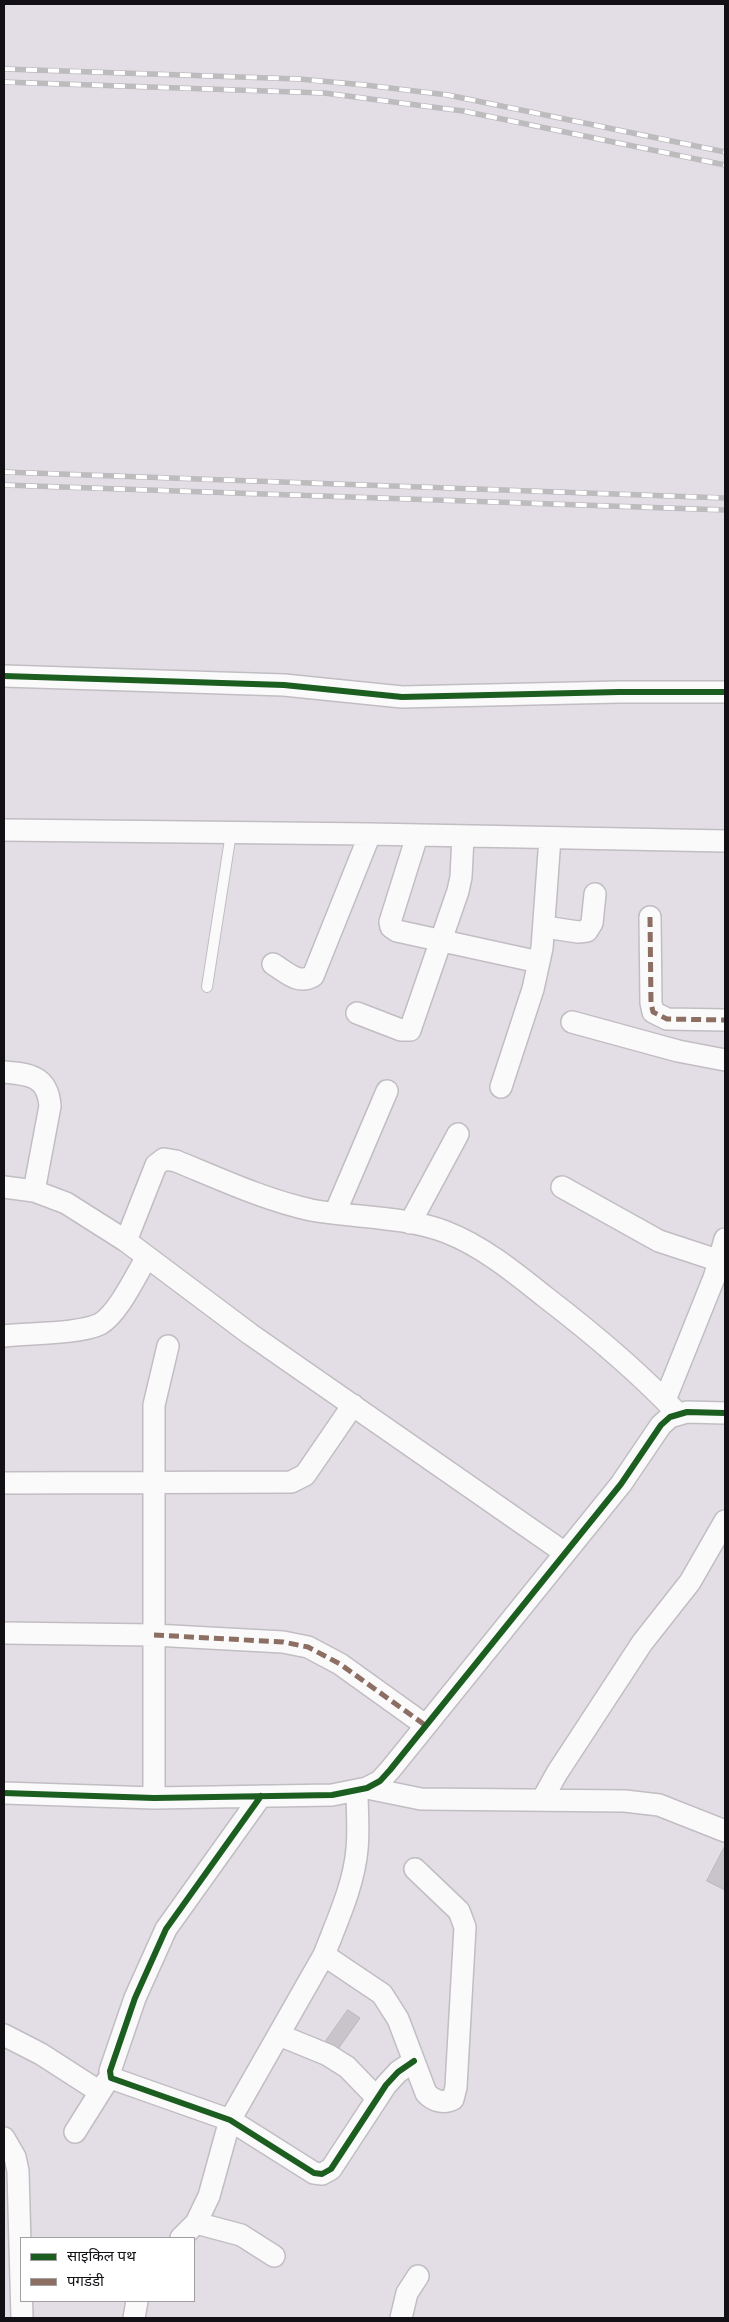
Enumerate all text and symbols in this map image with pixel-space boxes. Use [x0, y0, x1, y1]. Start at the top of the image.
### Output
legend [20, 2237, 195, 2302]
text: साइकिल पथ [67, 2247, 136, 2264]
text: पगडंडी [67, 2272, 104, 2289]

